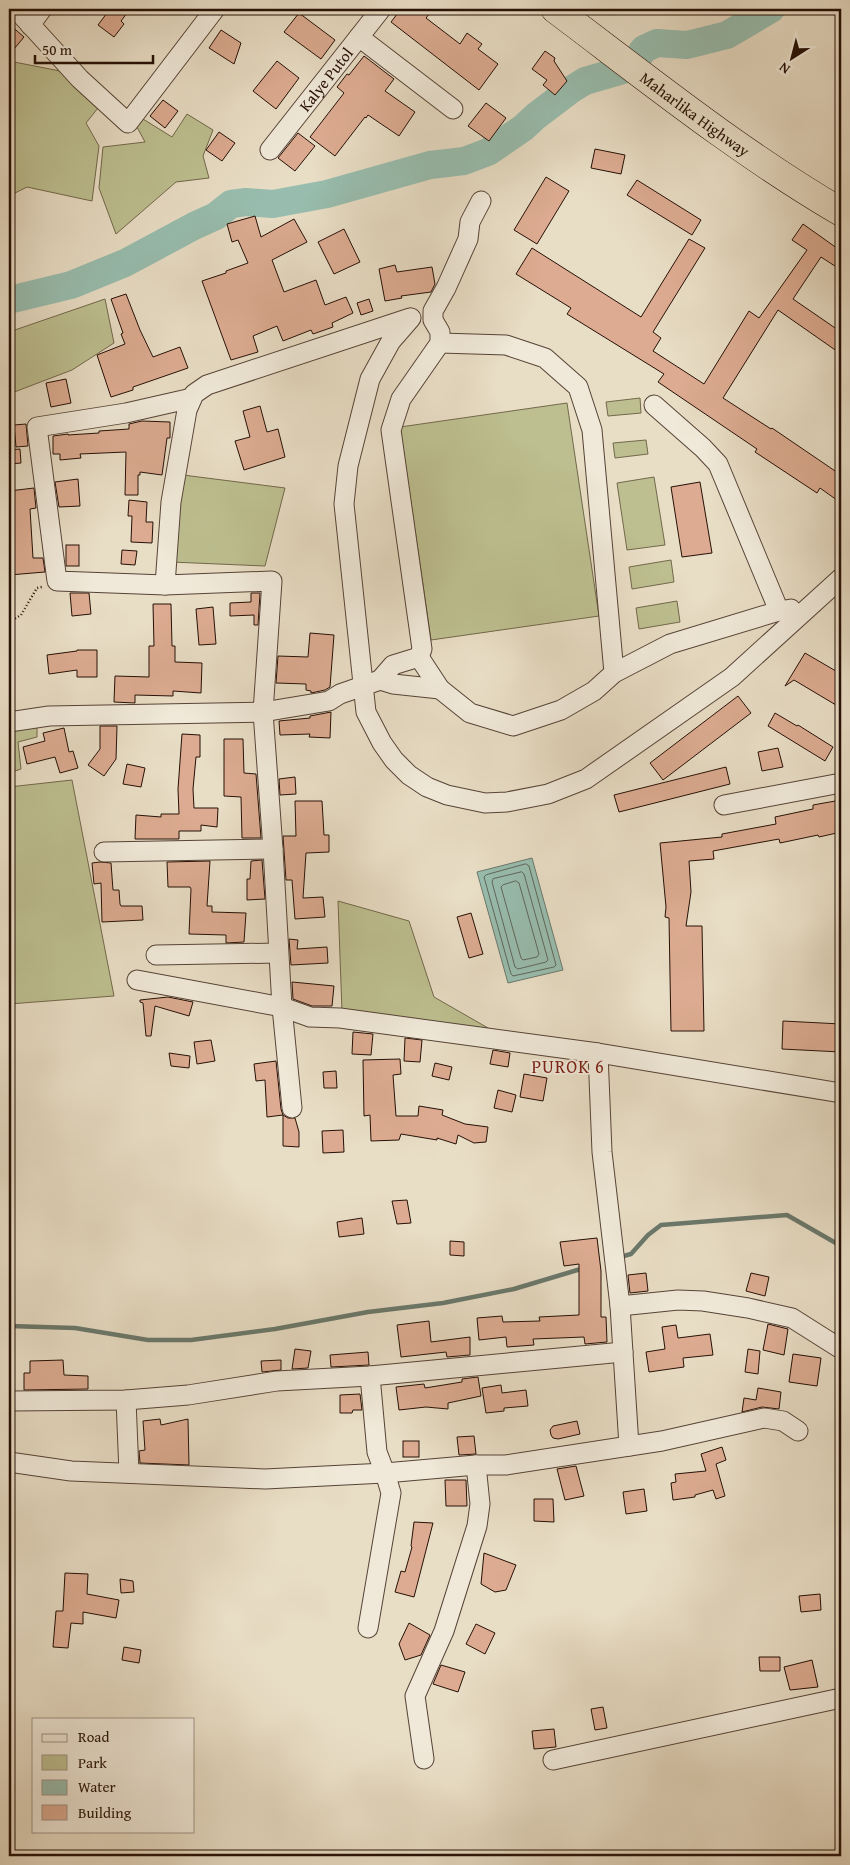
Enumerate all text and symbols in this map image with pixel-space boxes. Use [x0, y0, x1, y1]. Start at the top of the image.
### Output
scale bar [35, 32, 152, 64]
north arrow [768, 32, 818, 82]
text: 50 m [42, 39, 73, 60]
street label: Kalye Putol [293, 42, 359, 116]
text: N [774, 57, 794, 79]
street label: Maharlika Highway [635, 66, 755, 162]
district label: PUROK 6 [531, 1053, 605, 1080]
legend [32, 1718, 195, 1832]
text: Road [78, 1726, 109, 1747]
text: Park [78, 1752, 107, 1773]
text: Water [78, 1776, 116, 1797]
text: Building [78, 1802, 132, 1823]

